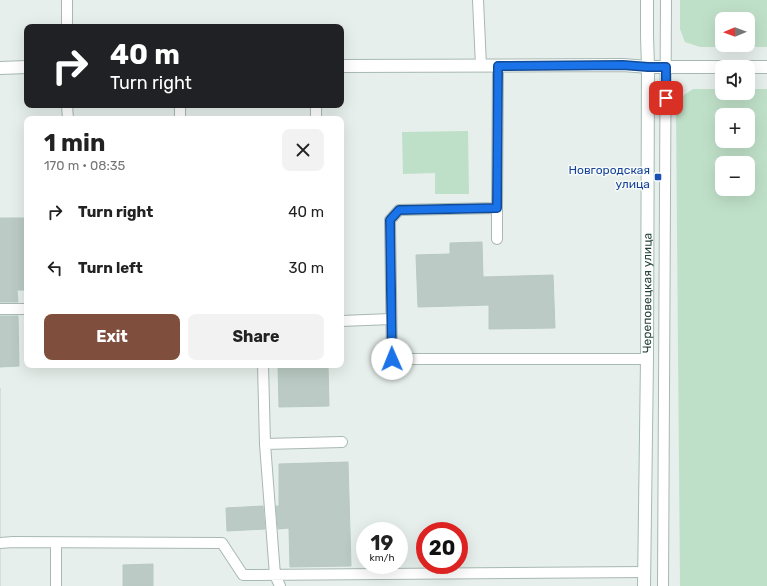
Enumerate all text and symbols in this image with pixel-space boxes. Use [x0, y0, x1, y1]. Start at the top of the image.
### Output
north arrow [715, 12, 755, 52]
map controls [715, 12, 755, 196]
text: 40 m [110, 38, 180, 71]
icon: right [44, 40, 96, 92]
button: sound [715, 60, 755, 100]
text: Turn right [110, 72, 192, 94]
pin [649, 81, 683, 115]
icon: arrive [655, 87, 677, 109]
button: + [715, 108, 755, 148]
text: 1 min [44, 129, 105, 157]
button: close [282, 129, 324, 171]
button: − [715, 156, 755, 196]
text: 170 m · 08:35 [44, 158, 125, 173]
place label: Новгородская улица [568, 163, 650, 191]
marker: Новгородская улица [653, 172, 663, 182]
icon: right [44, 201, 66, 223]
text: Turn right [78, 203, 153, 221]
text: 40 m [288, 203, 324, 221]
street label: Череповецкая улица [640, 233, 654, 353]
icon: left [44, 257, 66, 279]
text: Turn left [78, 259, 143, 277]
text: 30 m [288, 259, 324, 277]
button: Exit [44, 314, 180, 360]
button: Share [188, 314, 324, 360]
position arrow [371, 338, 413, 380]
speed limit sign: 20 [416, 522, 468, 574]
text: 19 [371, 531, 393, 555]
text: km/h [370, 552, 394, 564]

